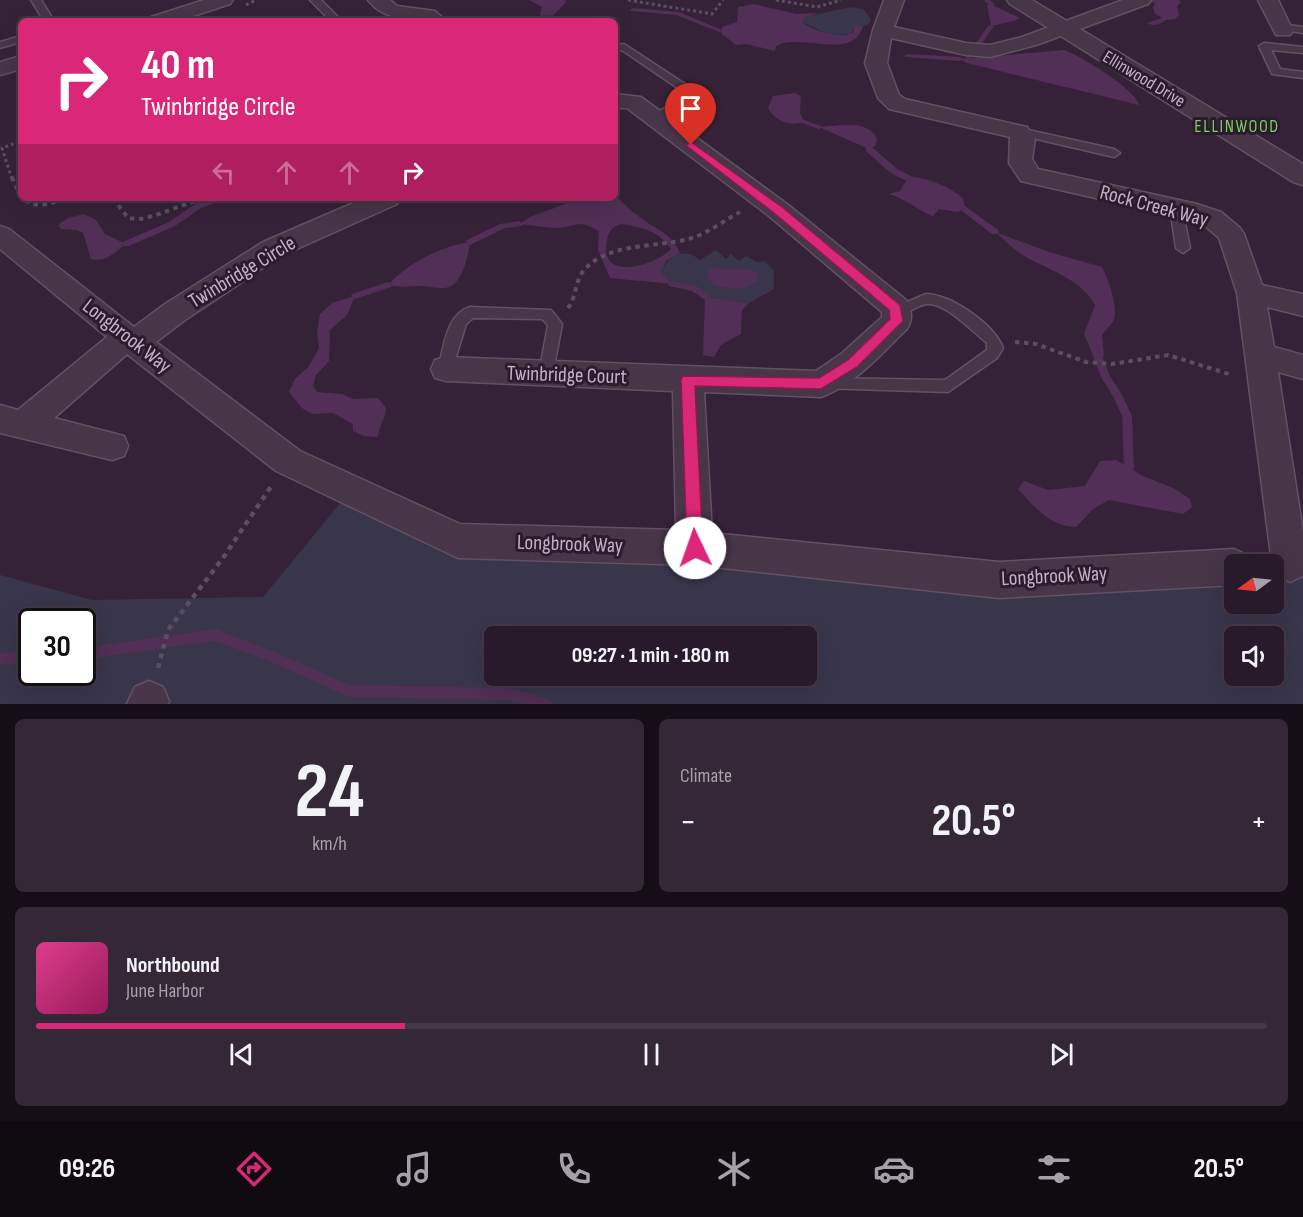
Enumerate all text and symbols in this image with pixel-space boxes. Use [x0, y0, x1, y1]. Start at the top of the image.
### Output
text: 40 m [141, 40, 215, 91]
icon: right [42, 42, 120, 120]
street label: Ellinwood Drive [1099, 46, 1189, 112]
pin [665, 83, 716, 145]
text: Twinbridge Circle [141, 91, 296, 123]
icon: arrive [674, 92, 707, 125]
district label: ELLINWOOD [1194, 116, 1280, 137]
icon: left [207, 156, 240, 189]
icon: ahead [270, 156, 303, 189]
icon: ahead [333, 156, 366, 189]
icon: right [396, 156, 429, 189]
street label: Rock Creek Way [1097, 180, 1211, 232]
street label: Twinbridge Circle [184, 230, 300, 314]
street label: Longbrook Way [78, 294, 176, 378]
street label: Twinbridge Court [507, 360, 627, 390]
position arrow [663, 516, 727, 580]
street label: Longbrook Way [517, 530, 623, 558]
north arrow [1224, 554, 1284, 614]
map controls [1224, 554, 1284, 686]
street label: Longbrook Way [1000, 561, 1108, 591]
speed limit sign: 30 [18, 608, 96, 686]
button: sound [1224, 626, 1284, 686]
text: 09:27 · 1 min · 180 m [572, 642, 729, 669]
text: 24 [294, 746, 365, 839]
text: Climate [680, 764, 732, 788]
text: 20.5° [931, 794, 1016, 849]
text: − [680, 802, 696, 842]
text: + [1251, 802, 1267, 842]
text: km/h [312, 832, 347, 856]
text: Northbound [126, 952, 220, 979]
text: June Harbor [126, 979, 204, 1003]
icon: previous [225, 1038, 258, 1071]
icon: pause [635, 1038, 668, 1071]
icon: next [1045, 1038, 1078, 1071]
icon: directions [233, 1148, 275, 1190]
icon: music [393, 1148, 435, 1190]
icon: phone [553, 1148, 595, 1190]
icon: climate [713, 1148, 755, 1190]
icon: car [873, 1148, 915, 1190]
icon: filters [1033, 1148, 1075, 1190]
text: 09:26 [59, 1153, 115, 1185]
text: 20.5° [1193, 1153, 1244, 1185]

